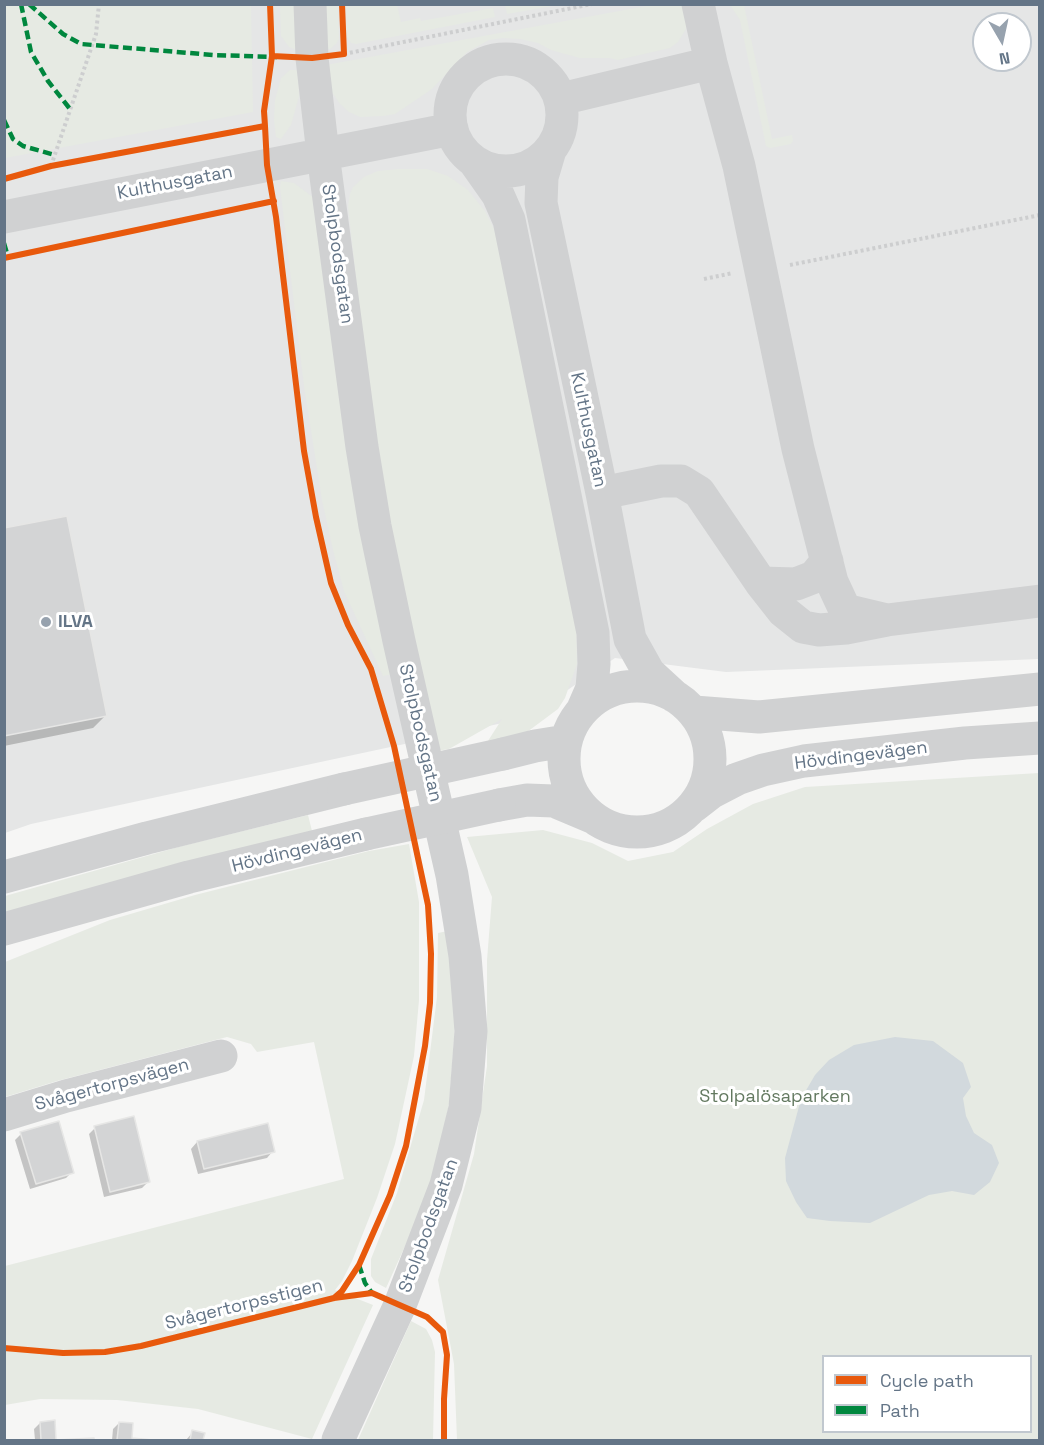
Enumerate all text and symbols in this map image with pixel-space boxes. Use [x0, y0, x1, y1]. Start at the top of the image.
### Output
north arrow [972, 12, 1032, 72]
text: N [998, 47, 1012, 70]
street label: Kulthusgatan [116, 161, 234, 205]
street label: Stolpbodsgatan [317, 183, 357, 325]
street label: Kulthusgatan [565, 371, 611, 489]
place label: ILVA [58, 611, 93, 633]
marker: ILVA [39, 615, 53, 629]
street label: Stolpbodsgatan [394, 662, 446, 804]
street label: Hövdingevägen [793, 737, 929, 775]
street label: Hövdingevägen [230, 824, 364, 878]
street label: Svågertorpsvägen [32, 1054, 192, 1116]
park label: Stolpalösaparken [699, 1086, 851, 1108]
street label: Stolpbodsgatan [395, 1156, 463, 1296]
street label: Svågertorpsstigen [163, 1275, 325, 1335]
legend [822, 1355, 1032, 1433]
text: Cycle path [880, 1369, 974, 1392]
text: Path [880, 1399, 920, 1422]

